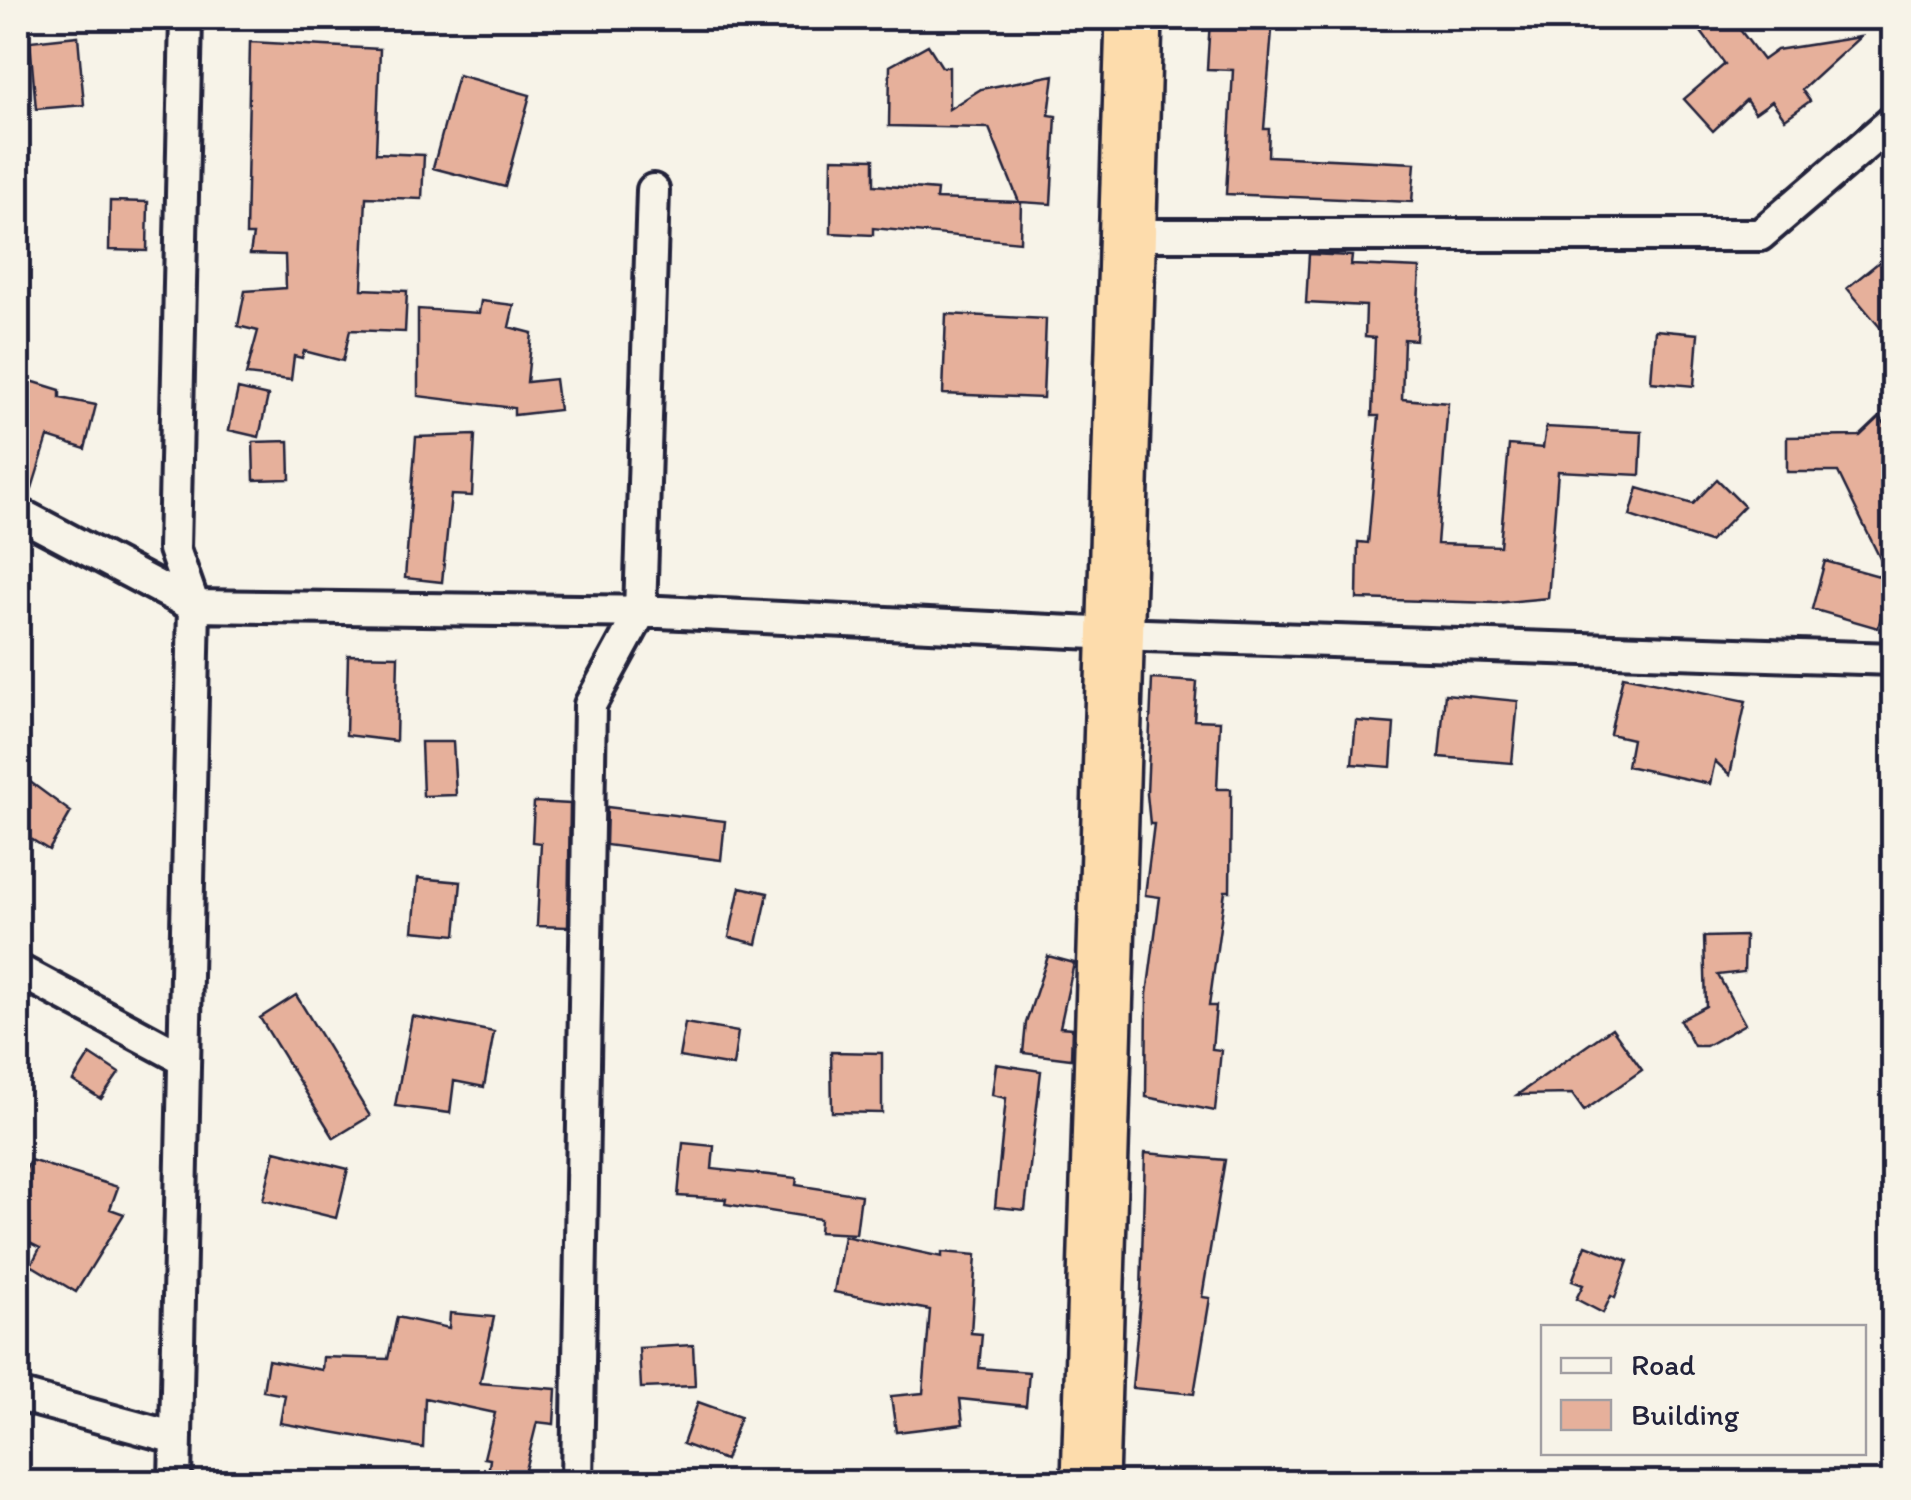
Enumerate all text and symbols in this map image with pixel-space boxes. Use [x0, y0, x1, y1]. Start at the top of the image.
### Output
legend [1541, 1325, 1866, 1455]
text: Road [1631, 1346, 1696, 1383]
text: Building [1631, 1396, 1740, 1433]

